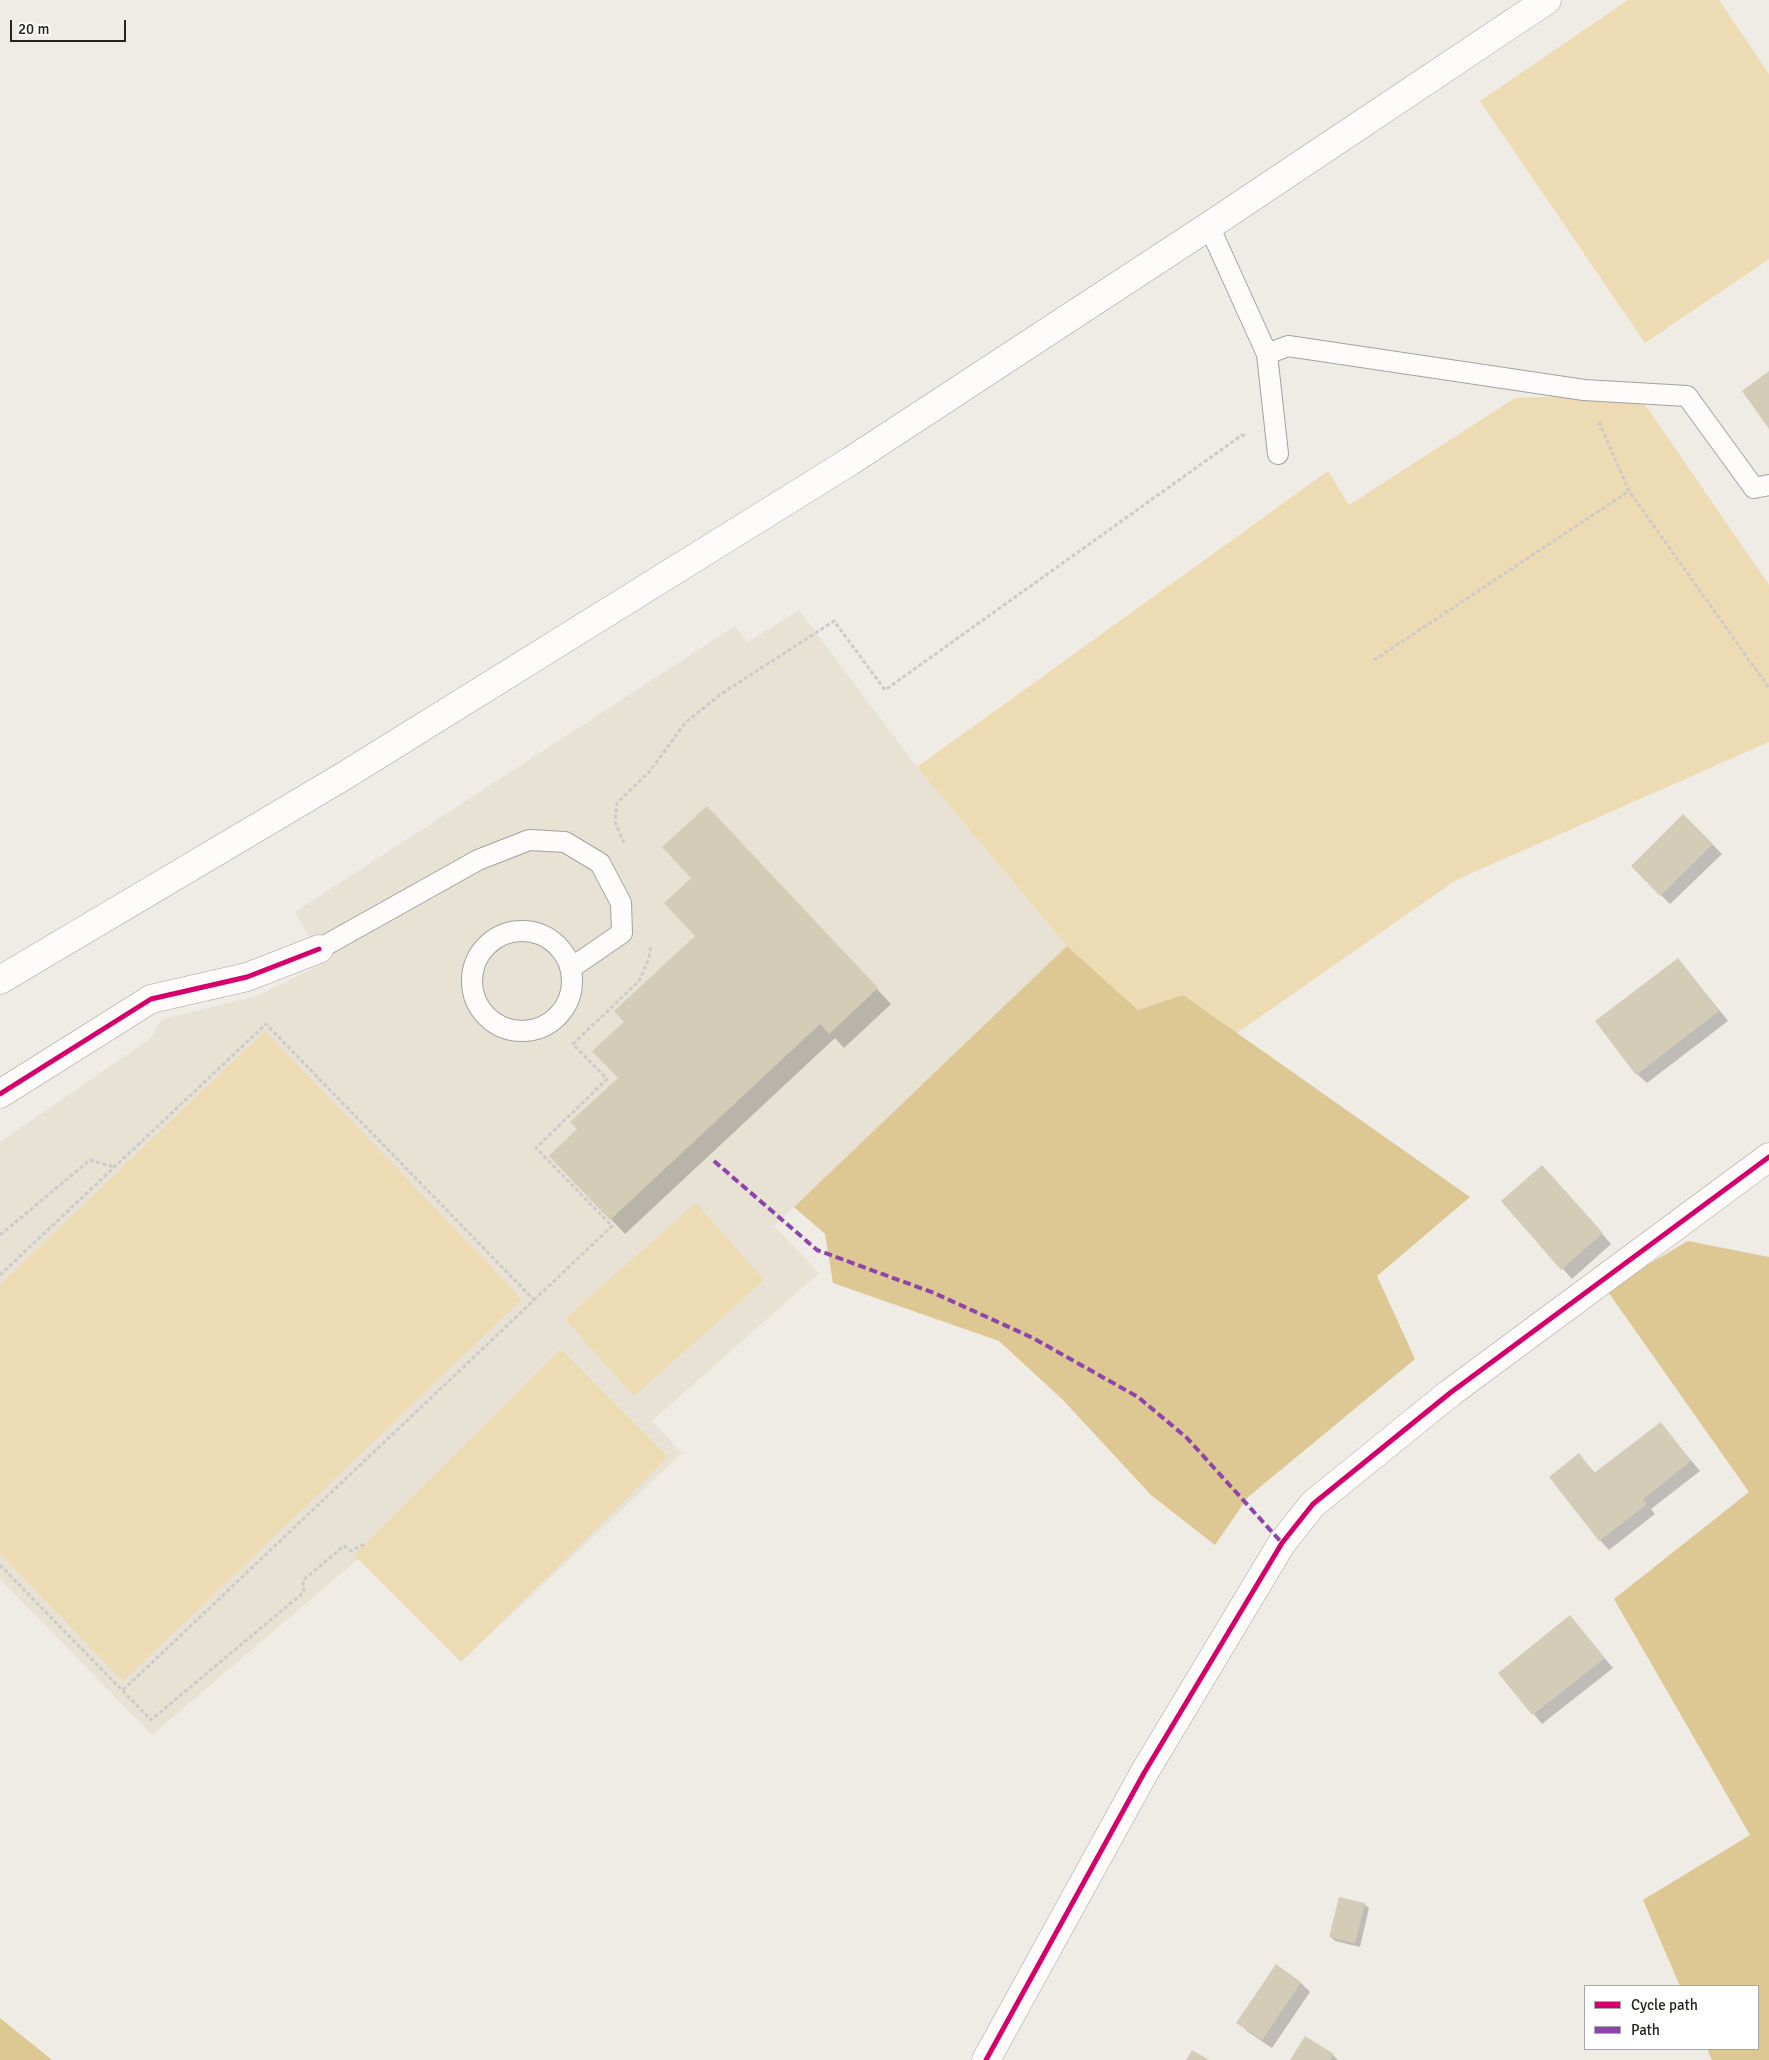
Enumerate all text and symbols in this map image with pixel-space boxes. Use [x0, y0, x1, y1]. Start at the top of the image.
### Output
scale bar [12, 10, 129, 42]
text: 20 m [18, 20, 49, 38]
legend [1584, 1985, 1759, 2050]
text: Cycle path [1631, 1996, 1698, 2014]
text: Path [1631, 2021, 1660, 2039]

